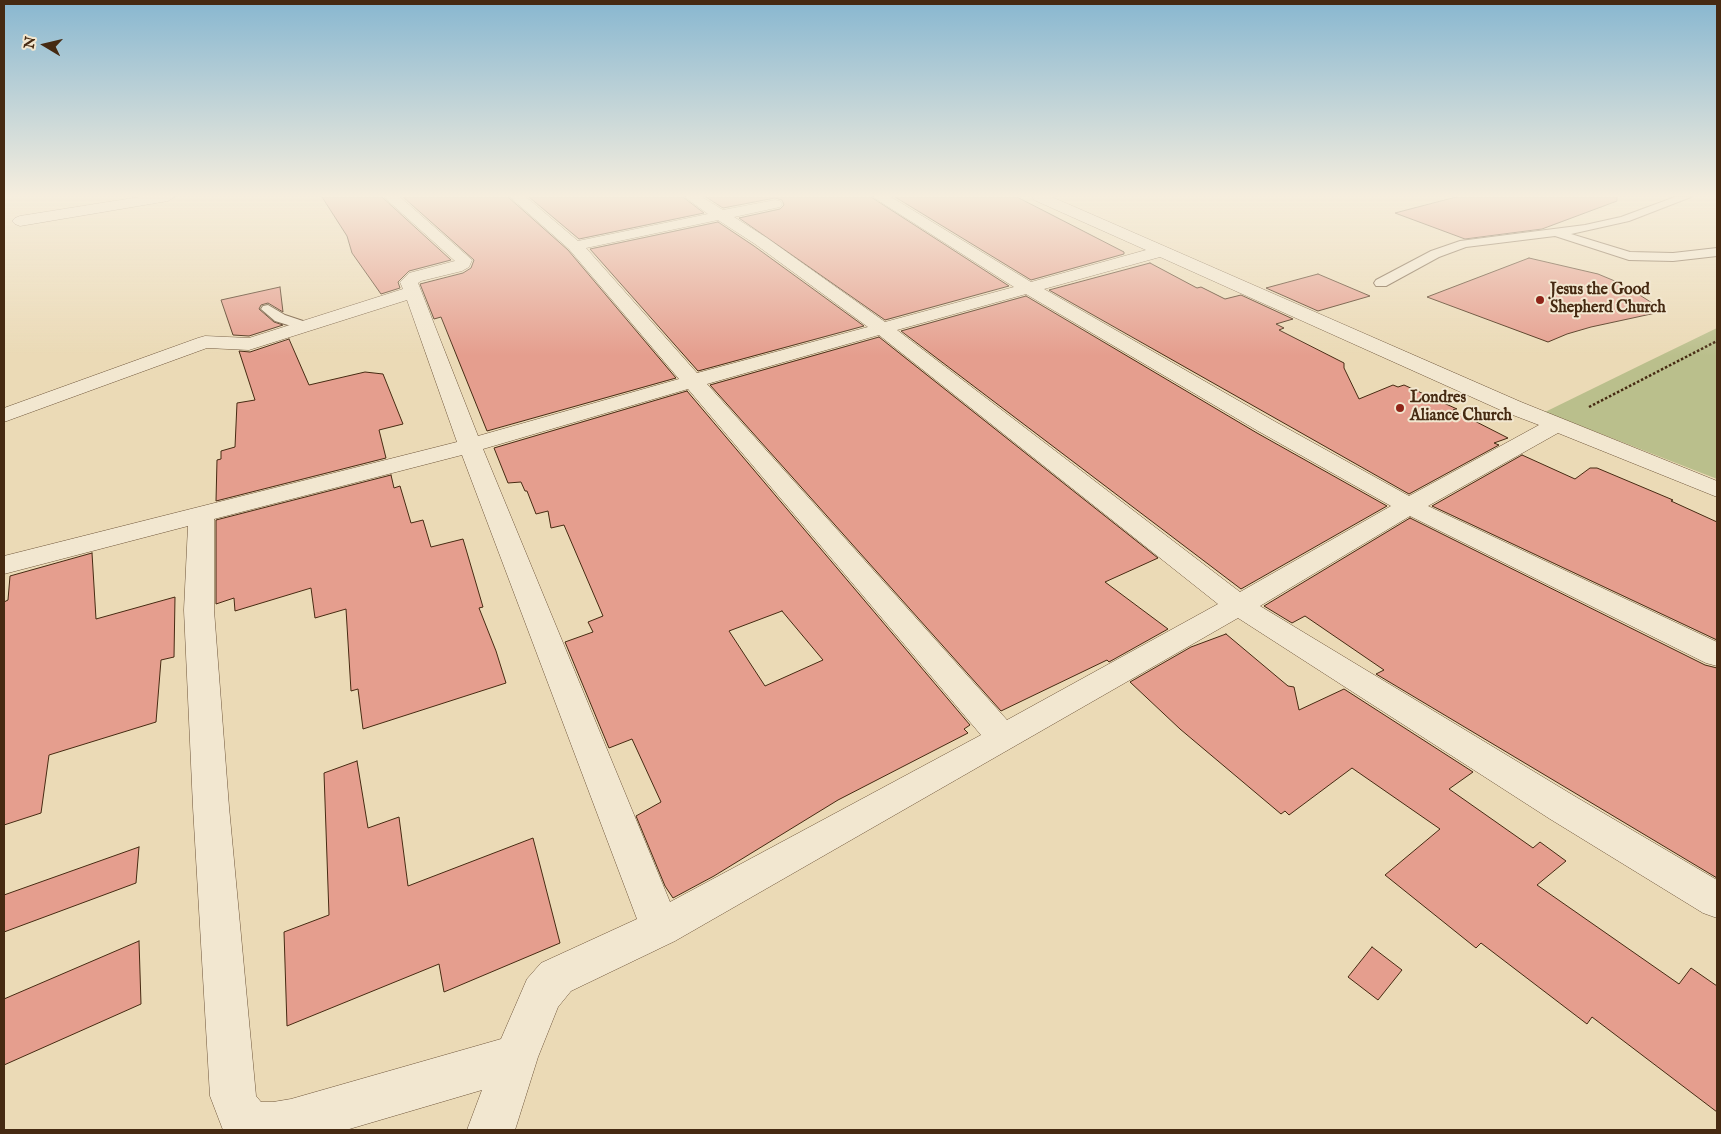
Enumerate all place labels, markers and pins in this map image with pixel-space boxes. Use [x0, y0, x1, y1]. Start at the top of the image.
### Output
place label: Jesus the Good Shepherd Church [1550, 281, 1666, 319]
marker: Jesus the Good Shepherd Church [1534, 294, 1546, 306]
place label: Londres Aliance Church [1410, 389, 1512, 427]
marker: Londres Aliance Church [1394, 402, 1406, 414]

